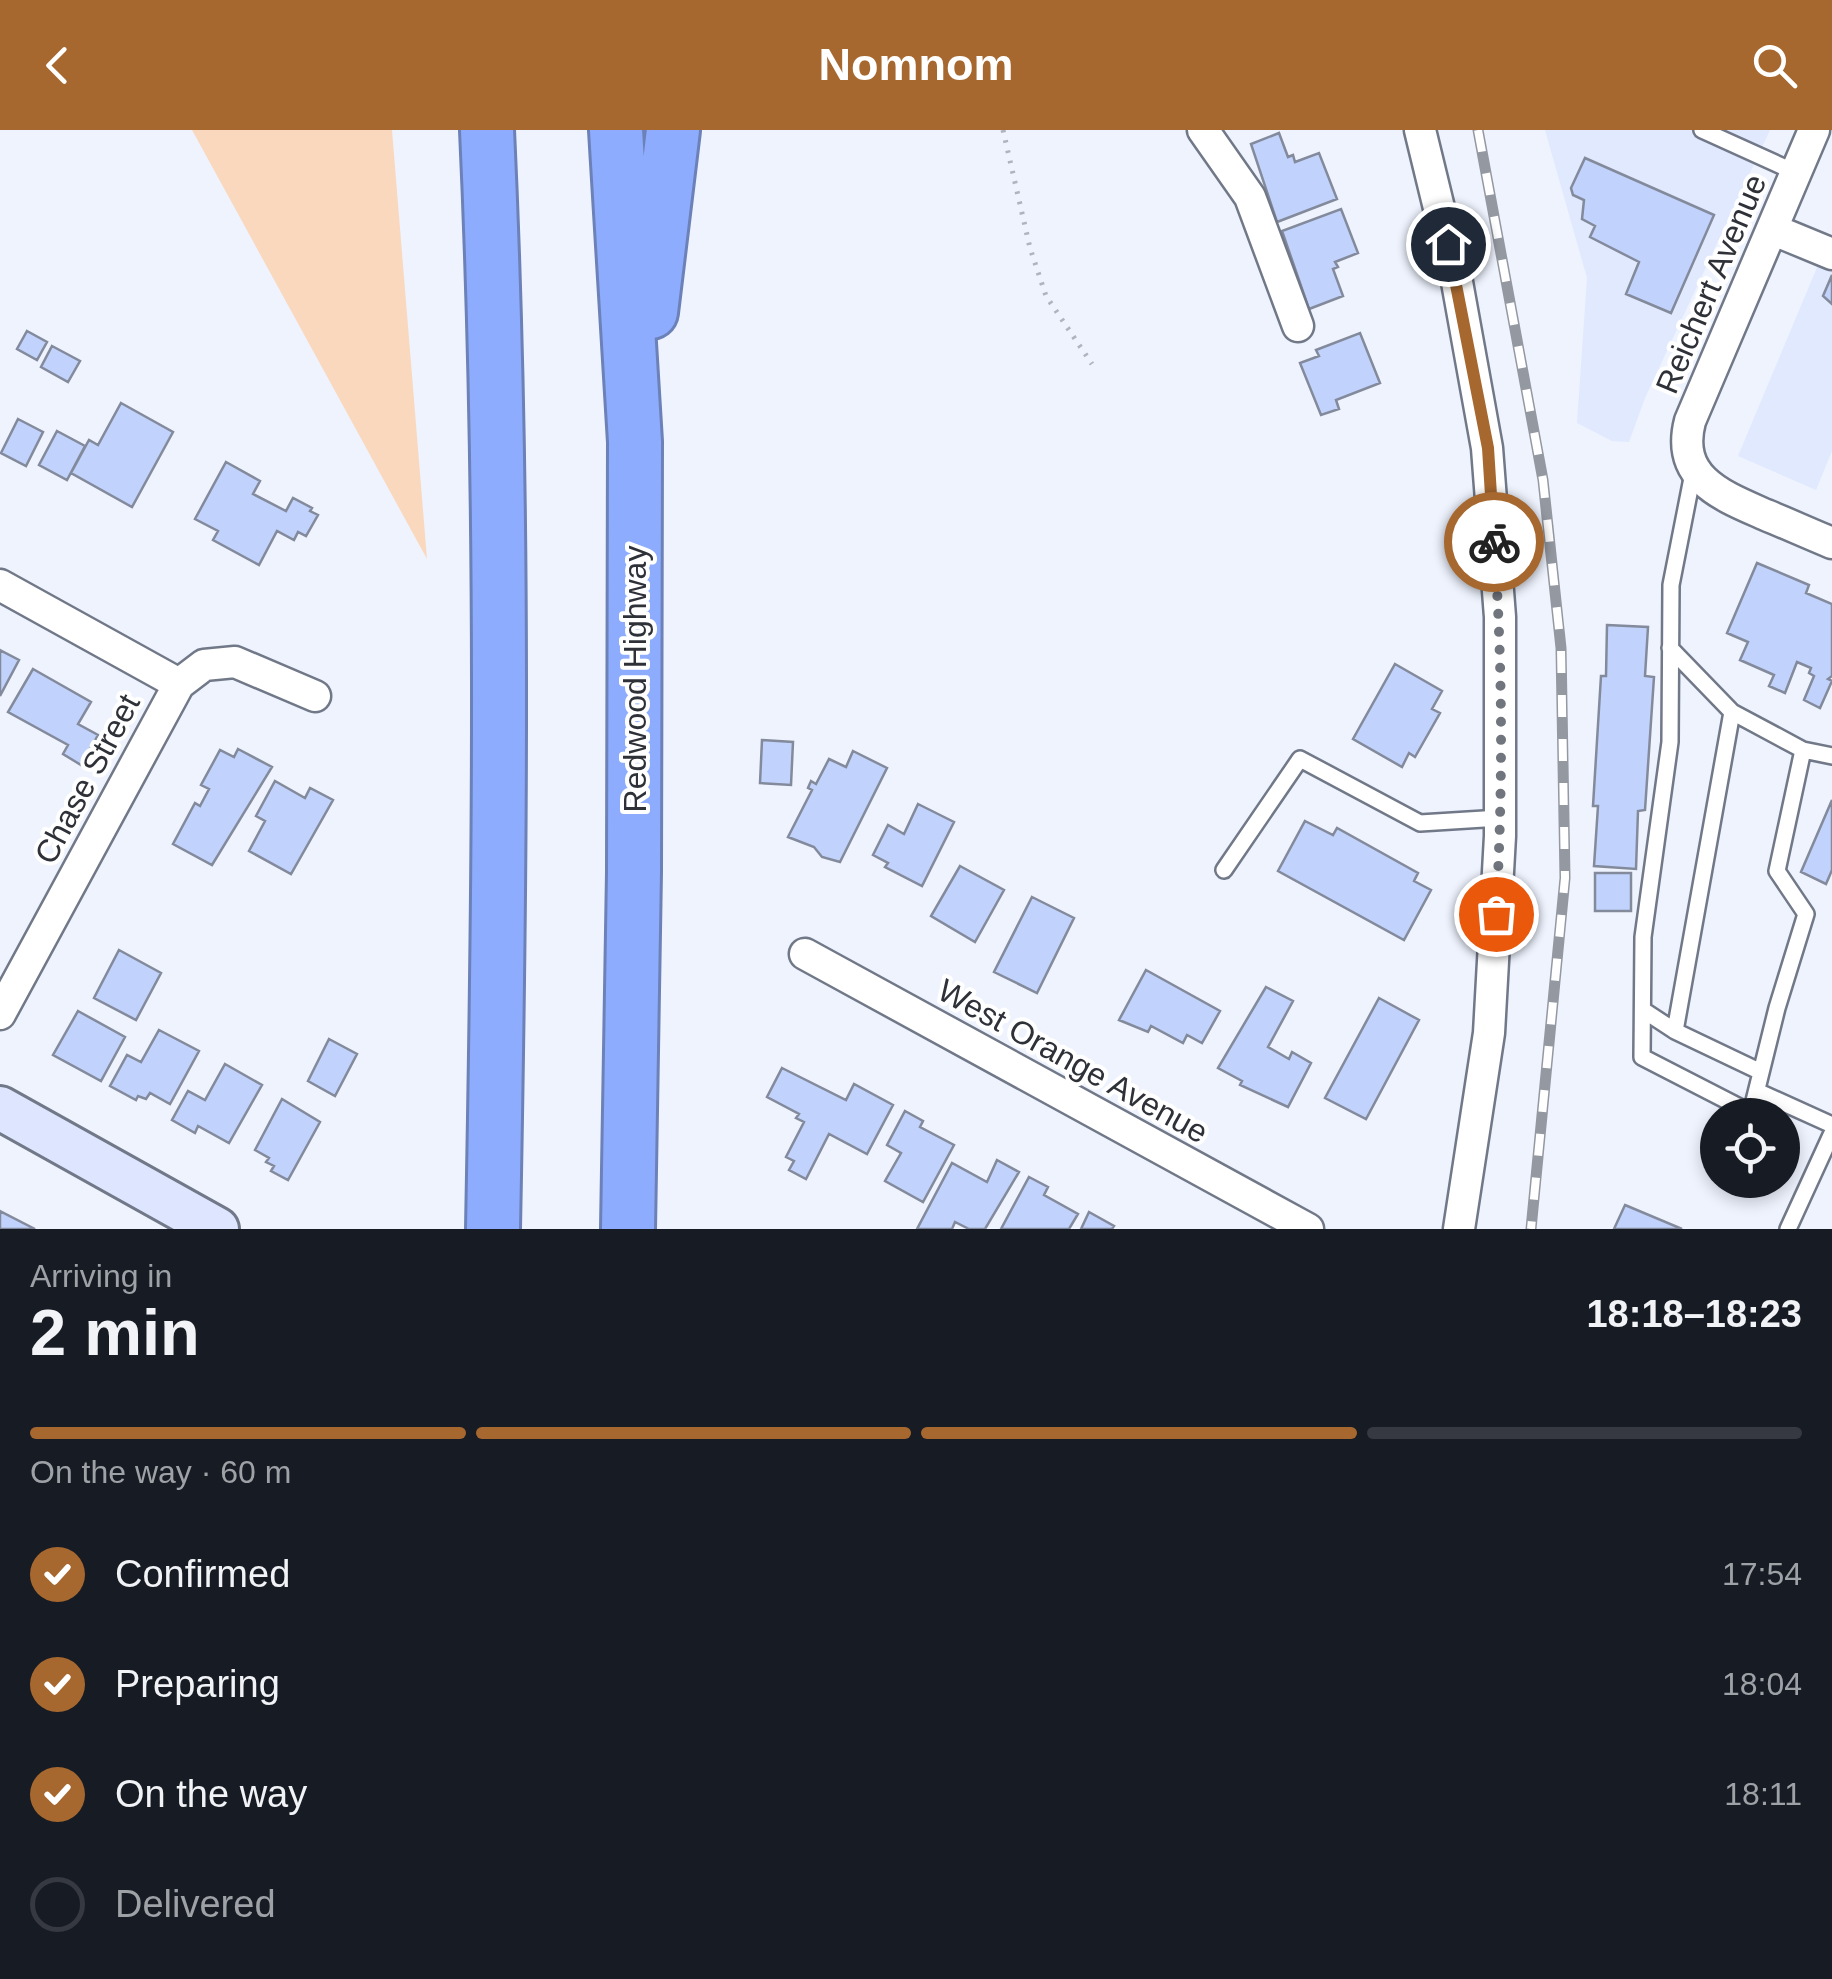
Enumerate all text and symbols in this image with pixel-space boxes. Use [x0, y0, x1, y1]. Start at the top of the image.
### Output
icon: back [30, 38, 85, 93]
icon: search [1747, 38, 1802, 93]
text: Nomnom [819, 39, 1014, 90]
street label: Reichert Avenue [1649, 169, 1773, 399]
pin [1406, 202, 1491, 287]
icon: home [1421, 217, 1476, 272]
courier [1444, 492, 1544, 592]
icon: bike [1467, 515, 1522, 570]
street label: Redwood Highway [617, 546, 653, 812]
street label: Chase Street [27, 688, 147, 870]
pin [1454, 872, 1539, 957]
icon: bag [1469, 887, 1524, 942]
street label: West Orange Avenue [932, 972, 1214, 1150]
map controls [1700, 1098, 1800, 1198]
button: locate [1700, 1098, 1800, 1198]
text: Arriving in [30, 1258, 172, 1294]
text: 18:18–18:23 [1586, 1293, 1802, 1335]
text: 2 min [30, 1296, 200, 1369]
text: On the way · 60 m [30, 1454, 291, 1490]
icon: check [30, 1547, 85, 1602]
text: Confirmed [115, 1553, 290, 1595]
text: 17:54 [1722, 1556, 1802, 1592]
icon: check [30, 1657, 85, 1712]
text: Preparing [115, 1663, 280, 1705]
text: 18:04 [1722, 1666, 1802, 1702]
icon: check [30, 1767, 85, 1822]
text: On the way [115, 1773, 307, 1815]
text: 18:11 [1724, 1776, 1802, 1812]
text: Delivered [115, 1883, 276, 1925]

